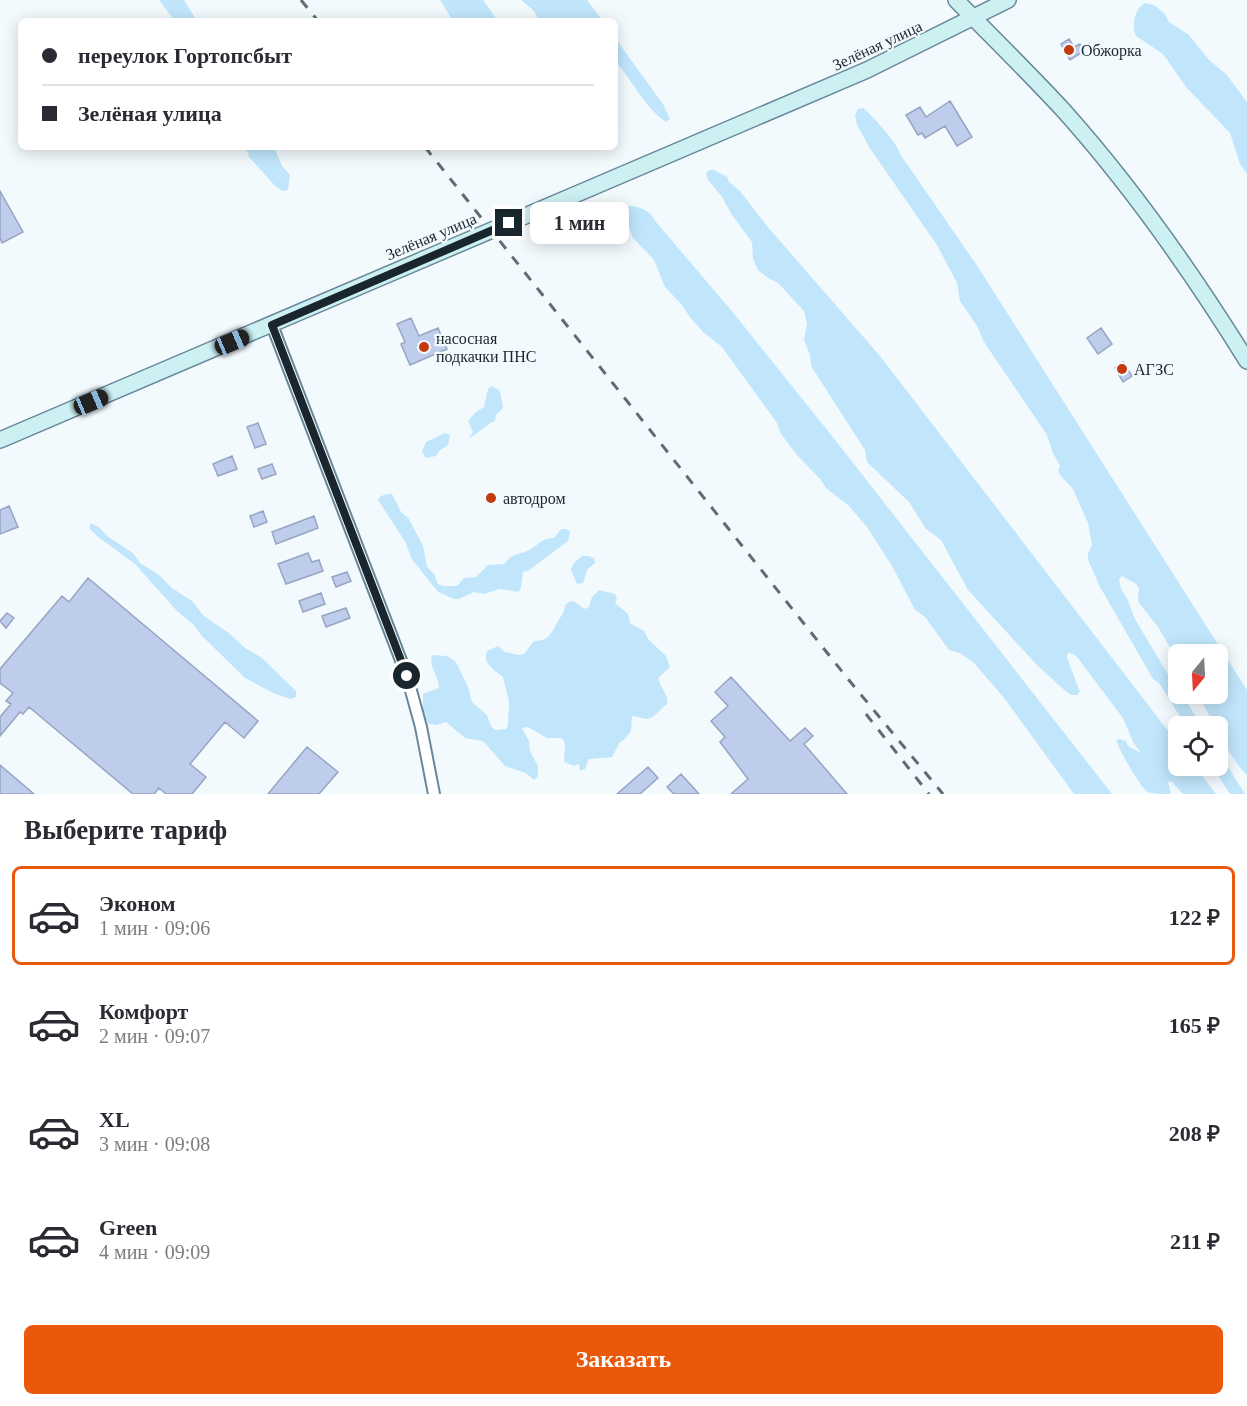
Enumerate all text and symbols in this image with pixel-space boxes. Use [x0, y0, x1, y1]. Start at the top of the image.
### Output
street label: Зелёная улица [830, 17, 925, 75]
place label: Обжорка [1081, 42, 1142, 60]
text: переулок Гортопсбыт [78, 43, 292, 68]
marker: Обжорка [1062, 43, 1076, 57]
text: Зелёная улица [78, 101, 222, 126]
callout: 1 мин [530, 202, 629, 244]
route end [495, 209, 522, 236]
street label: Зелёная улица [383, 210, 479, 264]
text: 1 мин [554, 212, 605, 234]
car [212, 327, 252, 357]
place label: насосная подкачки ПНС [436, 330, 536, 366]
marker: насосная подкачки ПНС [417, 340, 431, 354]
place label: АГЗС [1134, 361, 1174, 378]
marker: АГЗС [1115, 362, 1129, 376]
car [71, 387, 111, 417]
place label: автодром [503, 490, 566, 508]
marker: автодром [484, 491, 498, 505]
north arrow [1168, 644, 1228, 704]
map controls [1168, 644, 1228, 776]
route start [393, 662, 420, 689]
button: locate [1168, 716, 1228, 776]
text: Выберите тариф [24, 815, 227, 845]
icon: car [27, 889, 81, 943]
text: Эконом [99, 891, 176, 916]
text: 122 ₽ [1169, 905, 1220, 930]
text: 1 мин · 09:06 [99, 917, 210, 939]
icon: car [27, 997, 81, 1051]
text: Комфорт [99, 999, 188, 1024]
text: 165 ₽ [1169, 1013, 1220, 1038]
text: 2 мин · 09:07 [99, 1025, 210, 1047]
icon: car [27, 1105, 81, 1159]
text: XL [99, 1107, 130, 1132]
text: 208 ₽ [1169, 1121, 1220, 1146]
text: 3 мин · 09:08 [99, 1133, 210, 1155]
icon: car [27, 1213, 81, 1267]
text: Green [99, 1215, 157, 1240]
text: 211 ₽ [1170, 1229, 1220, 1254]
text: 4 мин · 09:09 [99, 1241, 210, 1263]
button: Заказать [24, 1325, 1223, 1394]

